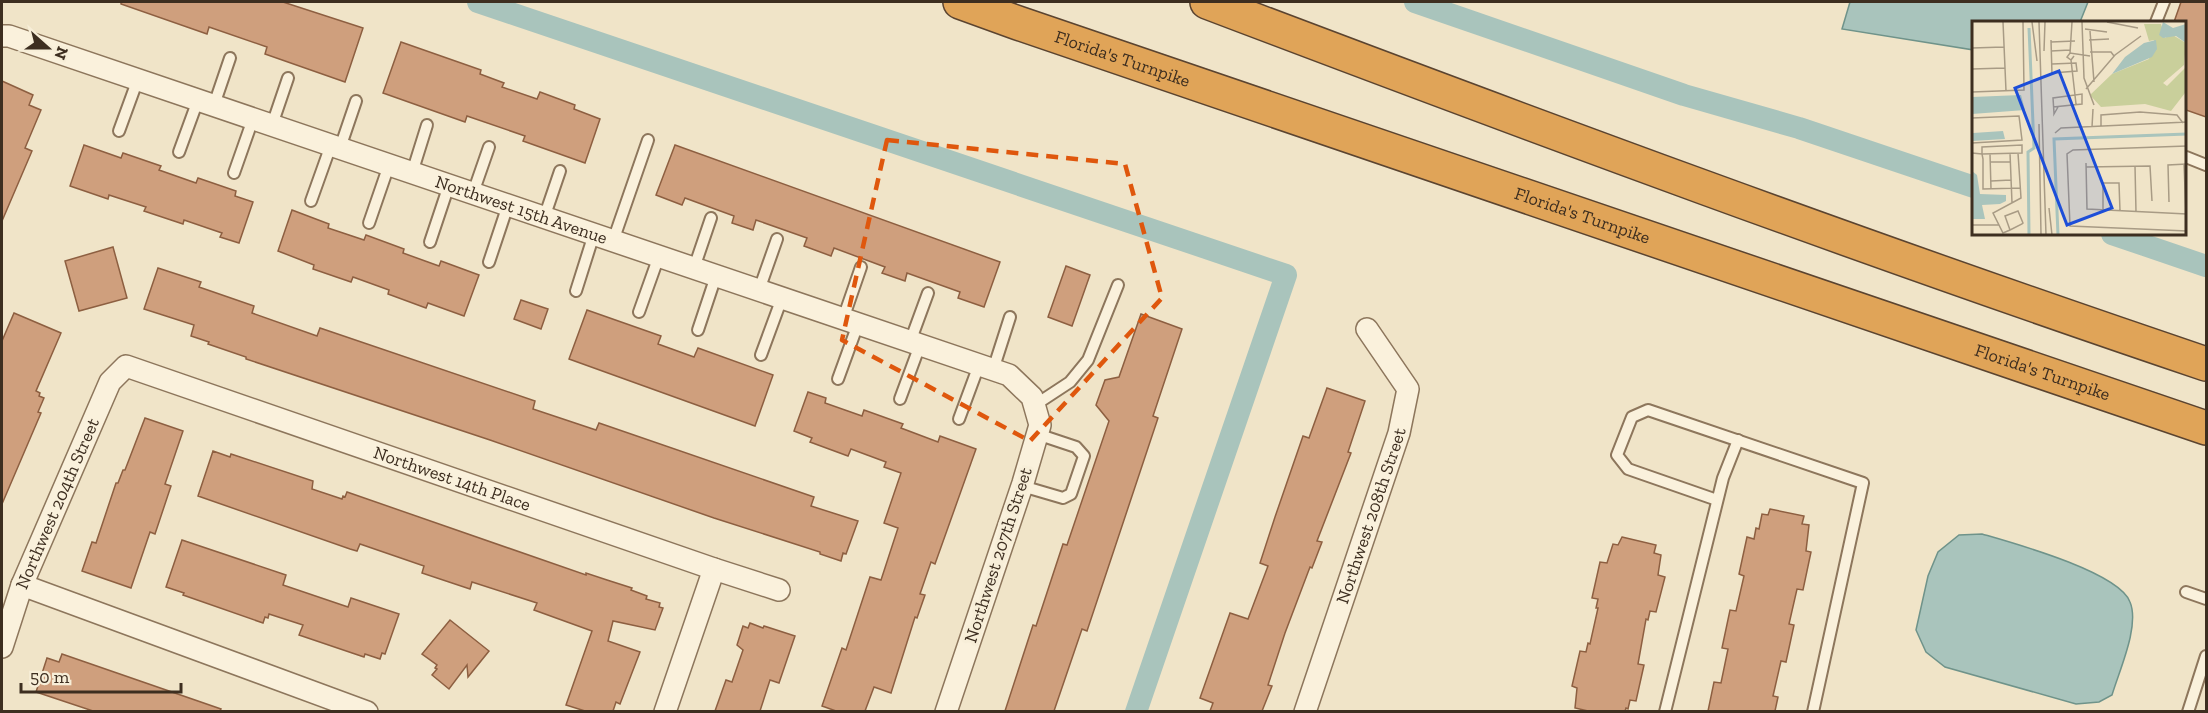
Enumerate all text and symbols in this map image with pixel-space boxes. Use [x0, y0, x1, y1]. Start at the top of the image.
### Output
north arrow [18, 18, 78, 78]
inset map [1972, 21, 2187, 236]
street label: Florida's Turnpike [1052, 25, 1193, 92]
text: N [50, 44, 73, 62]
street label: Northwest 15th Avenue [432, 170, 610, 249]
street label: Florida's Turnpike [1512, 182, 1653, 249]
street label: Florida's Turnpike [1972, 339, 2113, 406]
street label: Northwest 204th Street [11, 414, 104, 592]
street label: Northwest 208th Street [1331, 426, 1411, 607]
street label: Northwest 14th Place [371, 441, 534, 516]
street label: Northwest 207th Street [959, 464, 1037, 645]
scale bar [21, 656, 182, 694]
text: 50 m [30, 666, 70, 688]

